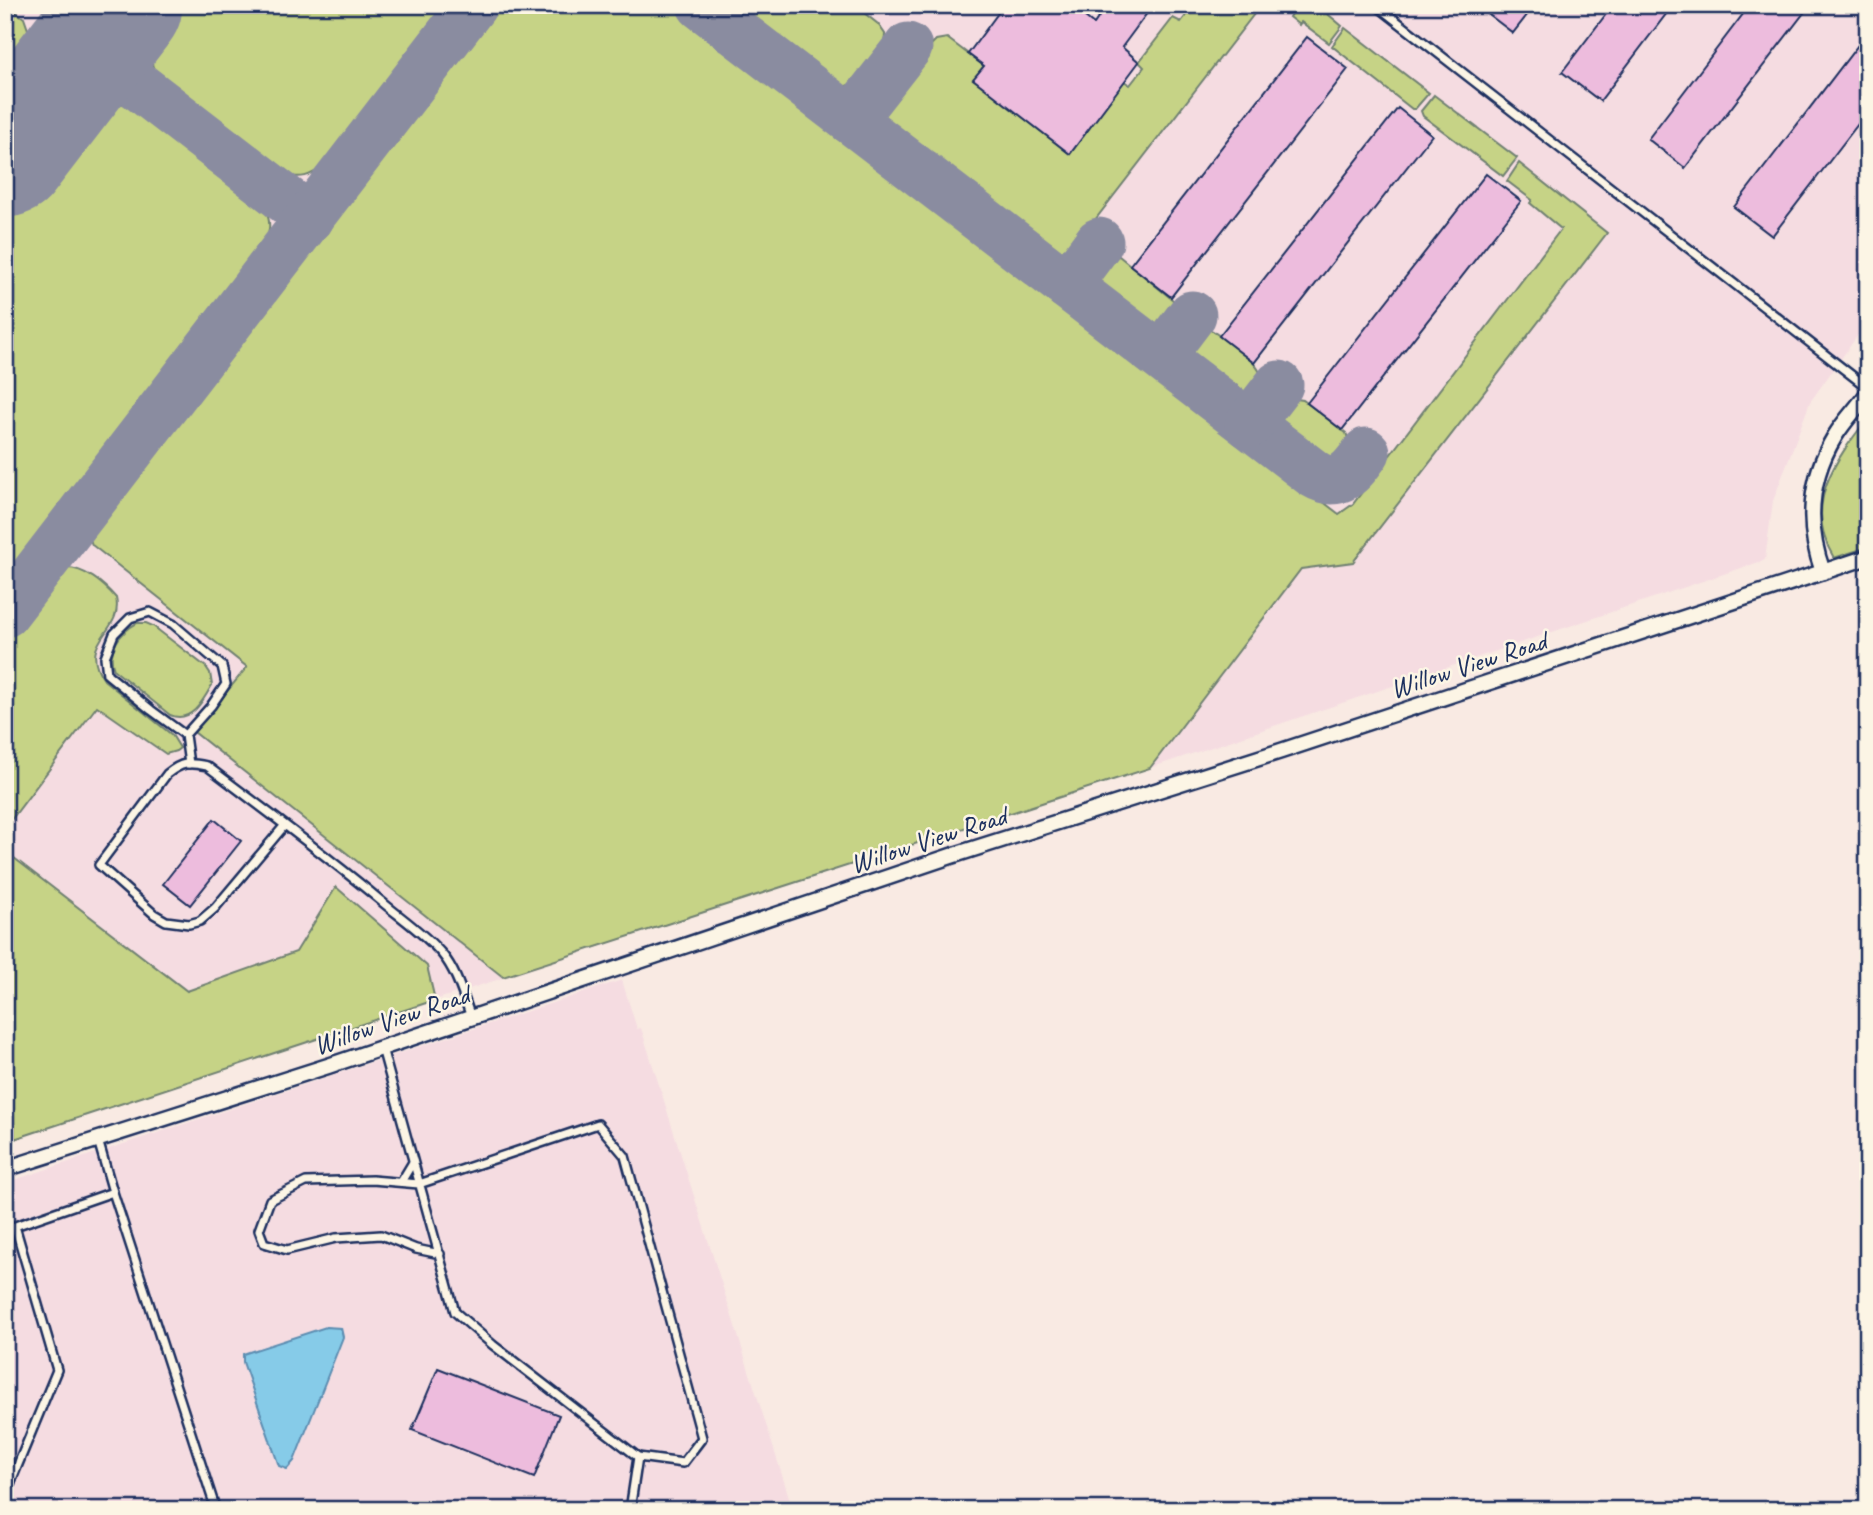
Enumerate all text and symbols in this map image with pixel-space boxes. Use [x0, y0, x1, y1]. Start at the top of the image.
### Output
street label: Willow View Road [1385, 621, 1555, 706]
street label: Willow View Road [845, 796, 1015, 881]
street label: Willow View Road [309, 975, 477, 1062]

